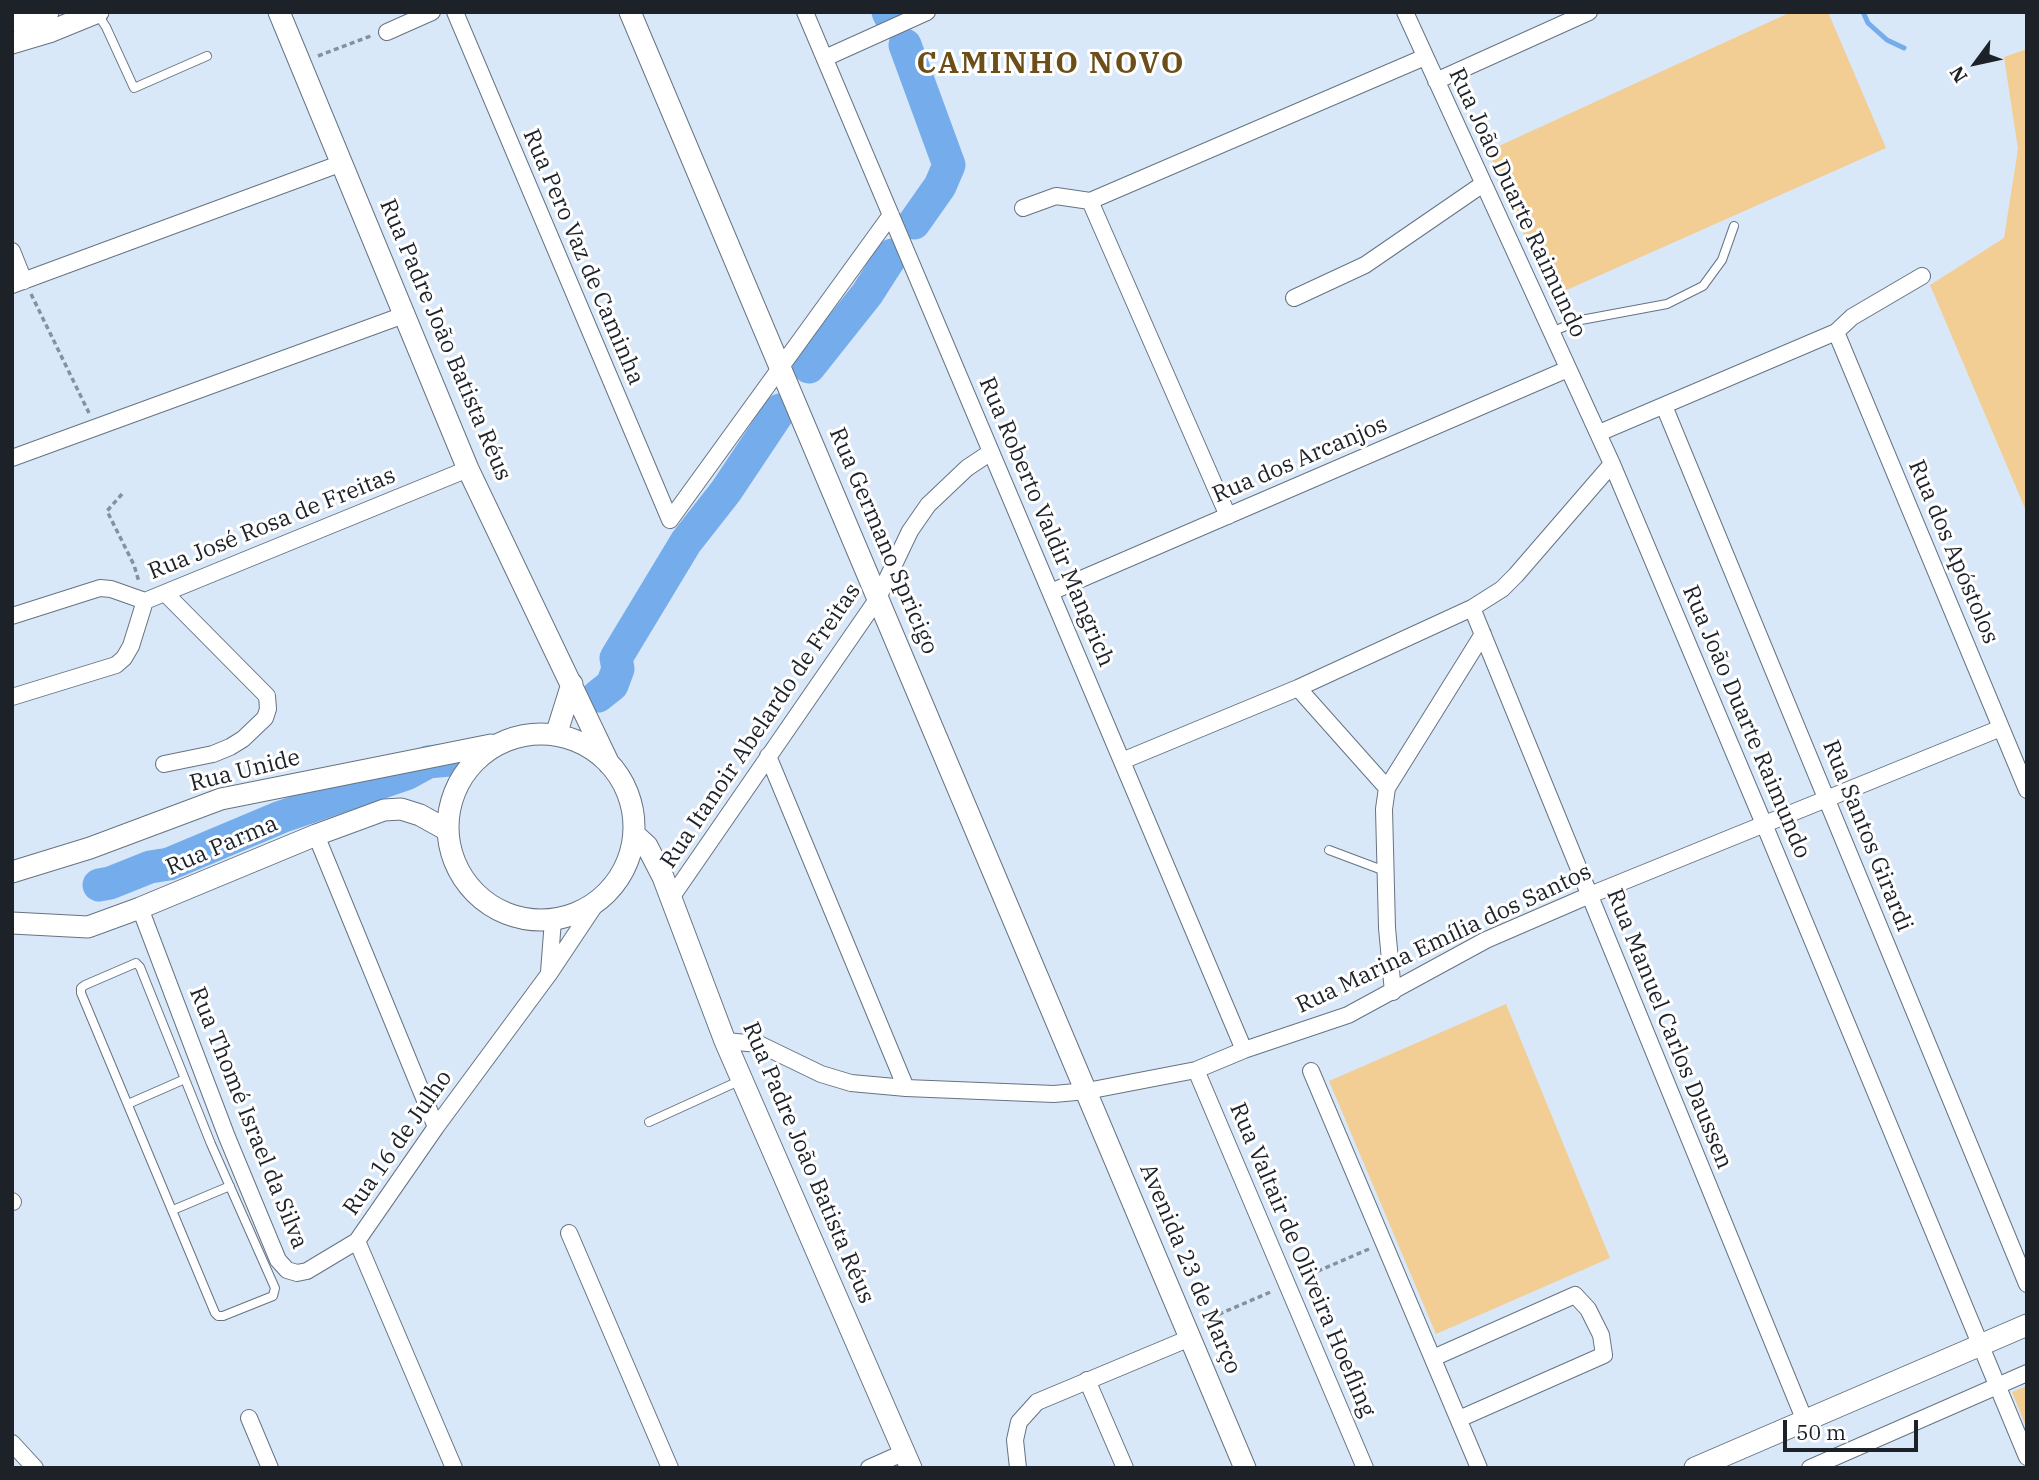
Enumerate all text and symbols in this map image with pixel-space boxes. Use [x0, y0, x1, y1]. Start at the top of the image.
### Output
north arrow [1941, 28, 2011, 98]
district label: CAMINHO NOVO [918, 46, 1184, 82]
text: N [1944, 62, 1973, 87]
street label: Rua João Duarte Raimundo [1442, 64, 1592, 342]
street label: Rua Pero Vaz de Caminha [517, 125, 649, 389]
street label: Rua Padre João Batista Réus [373, 195, 517, 485]
street label: Rua Roberto Valdir Mangrich [972, 373, 1120, 671]
street label: Rua dos Arcanjos [1208, 411, 1392, 509]
street label: Rua Germano Spricigo [823, 424, 943, 658]
street label: Rua dos Apóstolos [1902, 456, 2004, 648]
street label: Rua José Rosa de Freitas [144, 462, 400, 586]
street label: Rua Itanoir Abelardo de Freitas [655, 578, 867, 874]
street label: Rua João Duarte Raimundo [1676, 581, 1816, 863]
street label: Rua Santos Girardi [1816, 736, 1918, 936]
street label: Rua Unide [187, 744, 303, 798]
street label: Rua Parma [162, 810, 282, 882]
street label: Rua Marina Emília dos Santos [1292, 858, 1596, 1020]
street label: Rua Manuel Carlos Daussen [1600, 885, 1738, 1173]
street label: Rua Thomé Israel da Silva [183, 983, 313, 1253]
street label: Rua Padre João Batista Réus [736, 1018, 880, 1308]
street label: Rua 16 de Julho [338, 1065, 458, 1221]
street label: Rua Valtair de Oliveira Hoefling [1223, 1099, 1381, 1421]
street label: Avenida 23 de Março [1133, 1160, 1247, 1378]
scale bar [1787, 1406, 1922, 1450]
text: 50 m [1796, 1418, 1846, 1446]

